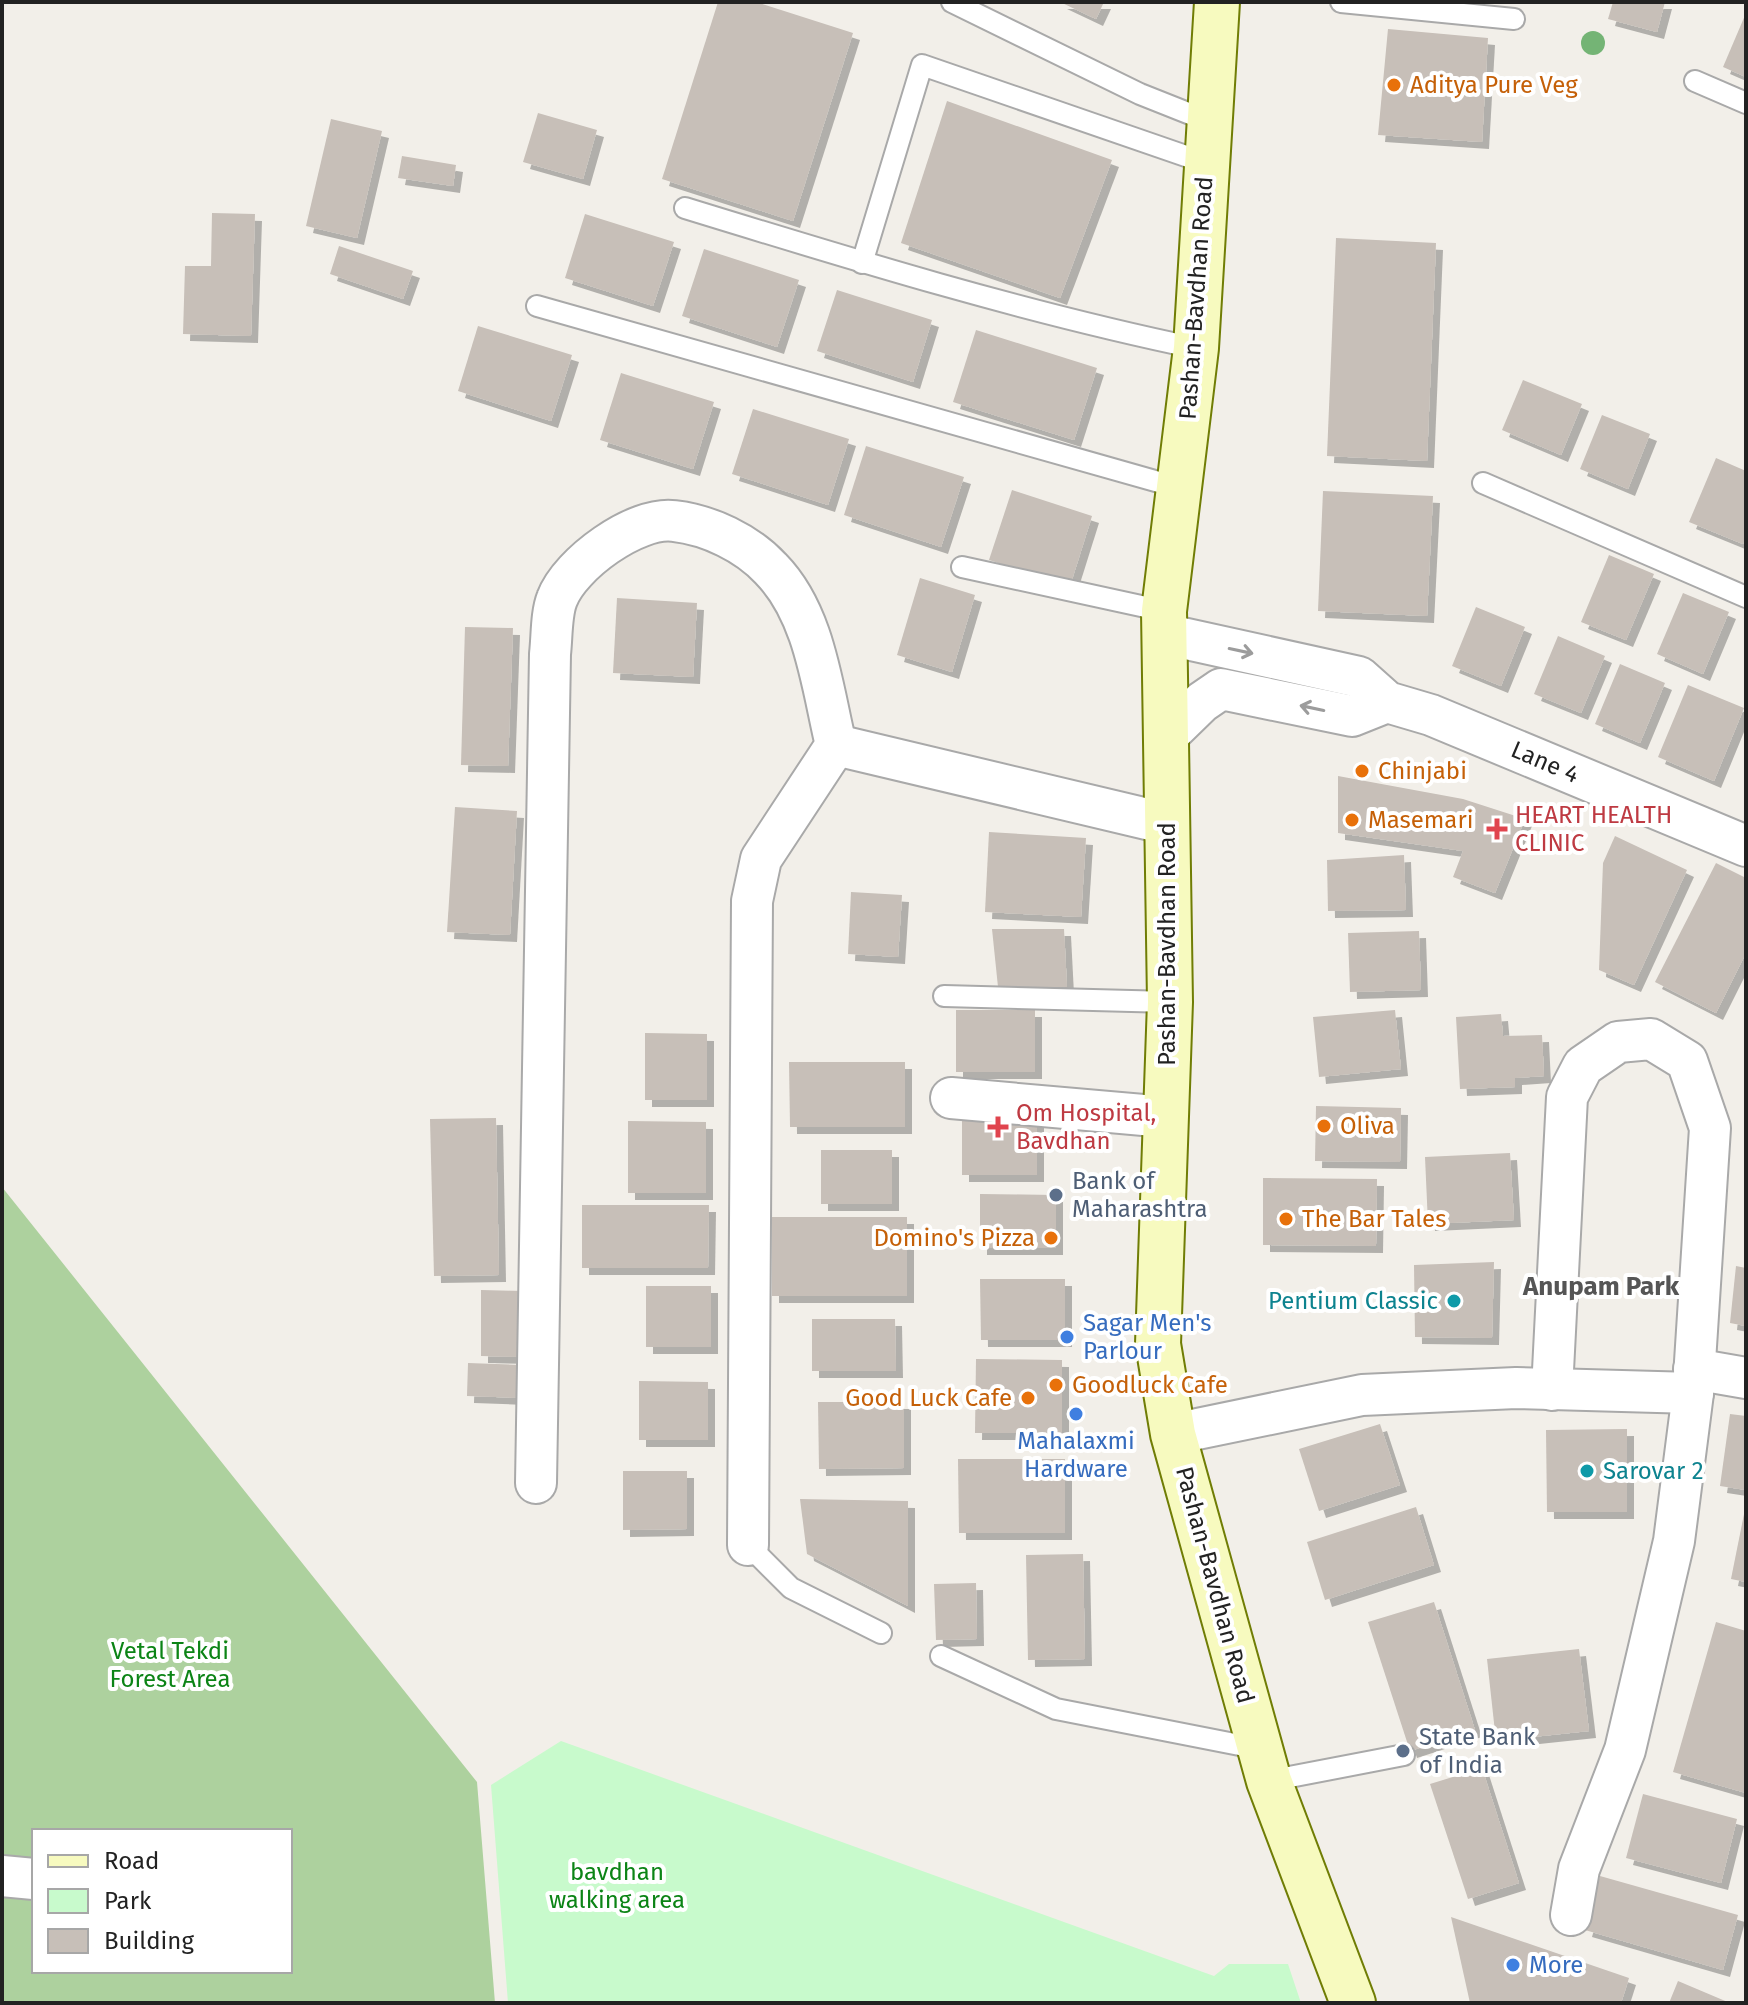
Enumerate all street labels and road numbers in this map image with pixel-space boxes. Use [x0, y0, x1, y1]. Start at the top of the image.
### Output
street label: Pashan-Bavdhan Road [1174, 175, 1218, 421]
street label: Lane 4 [1507, 735, 1583, 789]
street label: Pashan-Bavdhan Road [1153, 822, 1181, 1066]
street label: Pashan-Bavdhan Road [1170, 1464, 1260, 1706]

